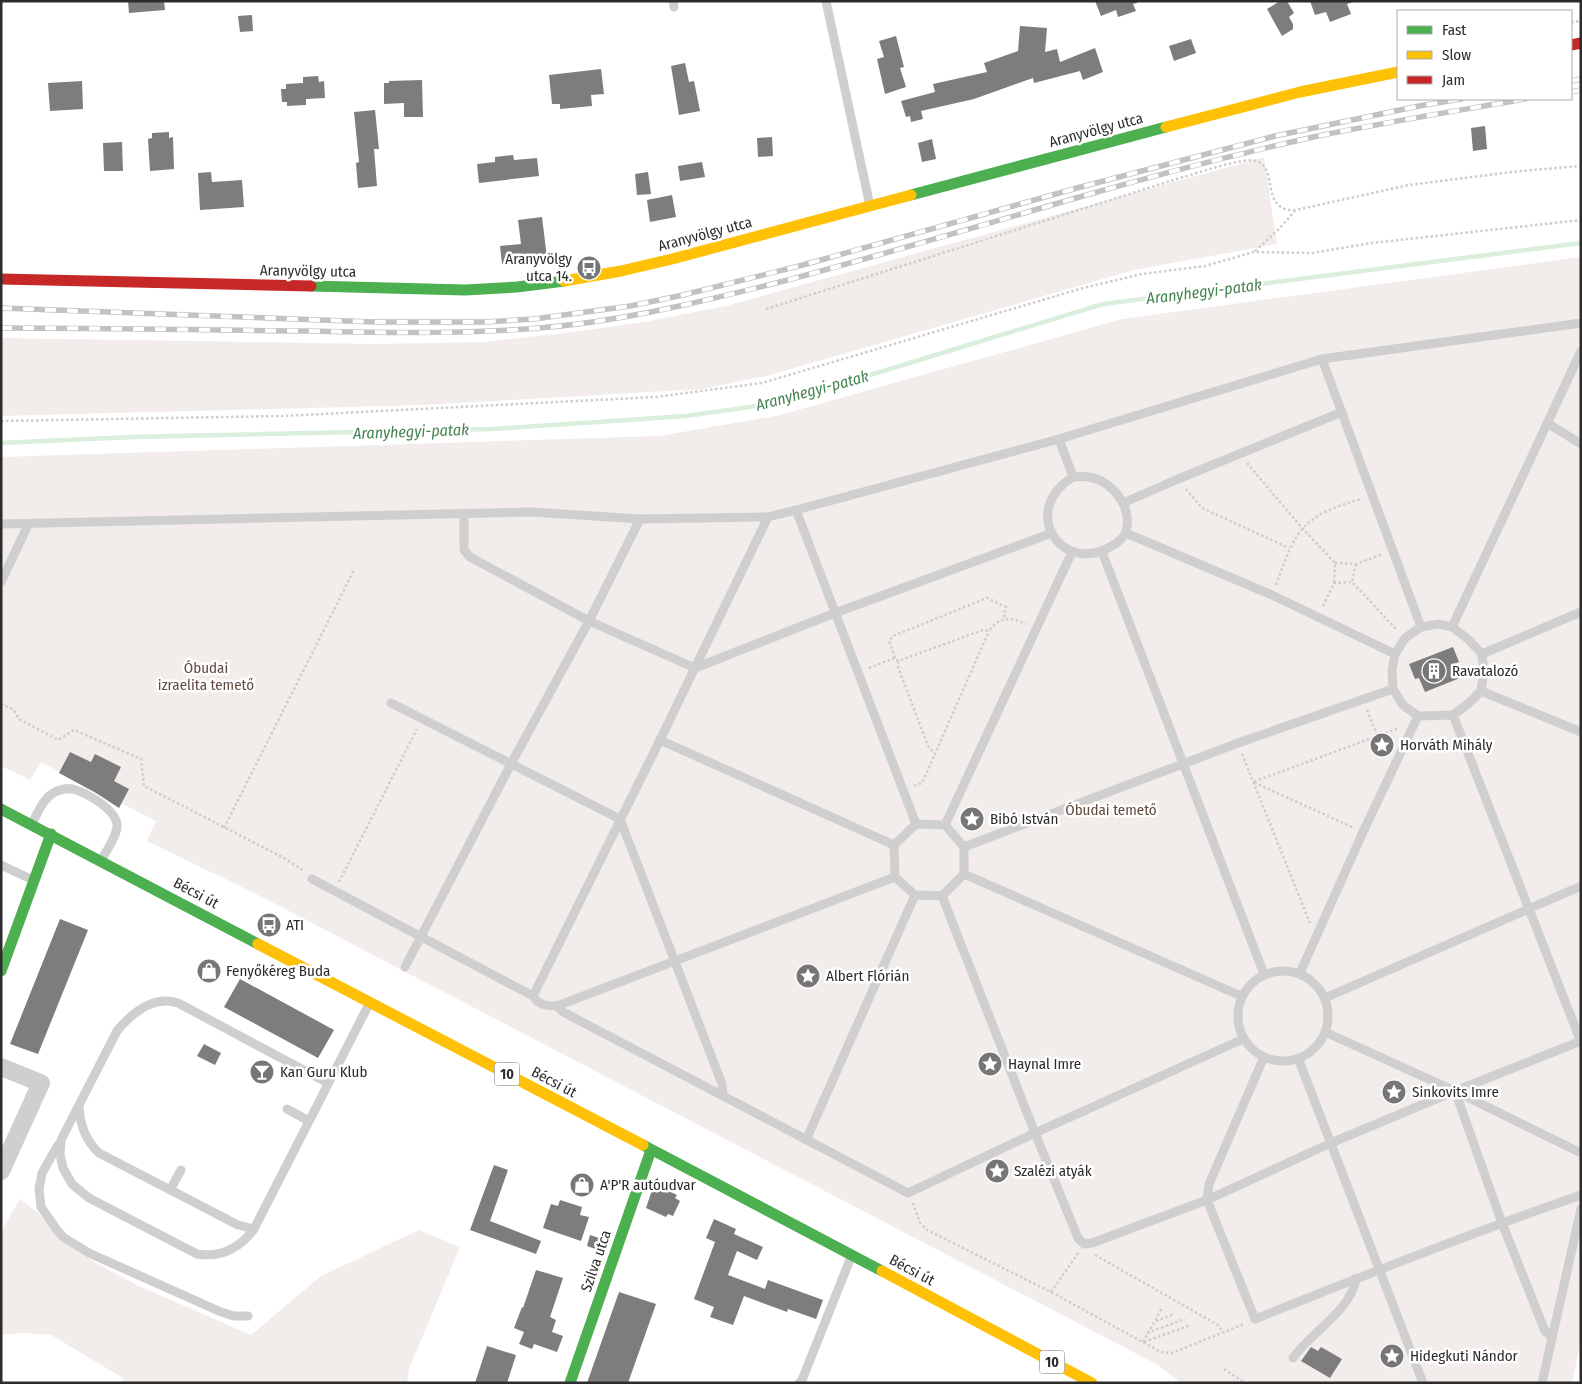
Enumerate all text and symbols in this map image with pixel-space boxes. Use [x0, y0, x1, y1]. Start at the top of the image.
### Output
legend [1397, 10, 1572, 100]
text: Fast [1442, 21, 1466, 39]
text: Slow [1442, 46, 1471, 64]
text: Jam [1442, 71, 1465, 89]
street label: Aranyvölgy utca [1047, 109, 1145, 151]
street label: Aranyvölgy utca [656, 213, 754, 255]
place label: Aranyvölgy utca 14. [505, 250, 572, 285]
bus stop icon: Aranyvölgy utca 14. [576, 255, 602, 281]
street label: Aranyvölgy utca [260, 261, 356, 281]
water label: Aranyhegyi-patak [1144, 275, 1263, 308]
water label: Aranyhegyi-patak [753, 366, 871, 415]
water label: Aranyhegyi-patak [352, 420, 469, 443]
building icon: Ravatalozó [1421, 658, 1447, 684]
park label: Óbudai izraelita temető [158, 659, 254, 694]
place label: Ravatalozó [1452, 662, 1518, 680]
place icon: Horváth Mihály [1369, 732, 1395, 758]
place label: Horváth Mihály [1400, 736, 1493, 754]
park label: Óbudai temető [1065, 801, 1157, 819]
place icon: Bibó István [959, 806, 985, 832]
place label: Bibó István [990, 810, 1058, 828]
street label: Bécsi út [170, 874, 222, 912]
bus stop icon: ATI [256, 912, 282, 938]
place label: ATI [286, 916, 304, 934]
shop icon: Fenyőkéreg Buda [196, 958, 222, 984]
place label: Fenyőkéreg Buda [226, 962, 330, 980]
place icon: Albert Flórián [795, 963, 821, 989]
place label: Albert Flórián [826, 967, 909, 985]
place icon: Haynal Imre [977, 1051, 1003, 1077]
place label: Haynal Imre [1008, 1055, 1081, 1073]
bar icon: Kan Guru Klub [249, 1059, 275, 1085]
road number: 10 [494, 1062, 520, 1086]
place label: Kan Guru Klub [280, 1063, 367, 1081]
street label: Bécsi út [528, 1063, 580, 1101]
place icon: Sinkovits Imre [1381, 1079, 1407, 1105]
place label: Sinkovits Imre [1412, 1083, 1499, 1101]
place icon: Szalézi atyák [984, 1158, 1010, 1184]
place label: Szalézi atyák [1014, 1162, 1092, 1180]
shop icon: A'P'R autóudvar [569, 1172, 595, 1198]
place label: A'P'R autóudvar [600, 1176, 697, 1194]
street label: Szilva utca [577, 1228, 615, 1294]
street label: Bécsi út [886, 1251, 938, 1289]
place icon: Hidegkuti Nándor [1379, 1343, 1405, 1369]
place label: Hidegkuti Nándor [1410, 1347, 1519, 1365]
road number: 10 [1040, 1350, 1064, 1374]

